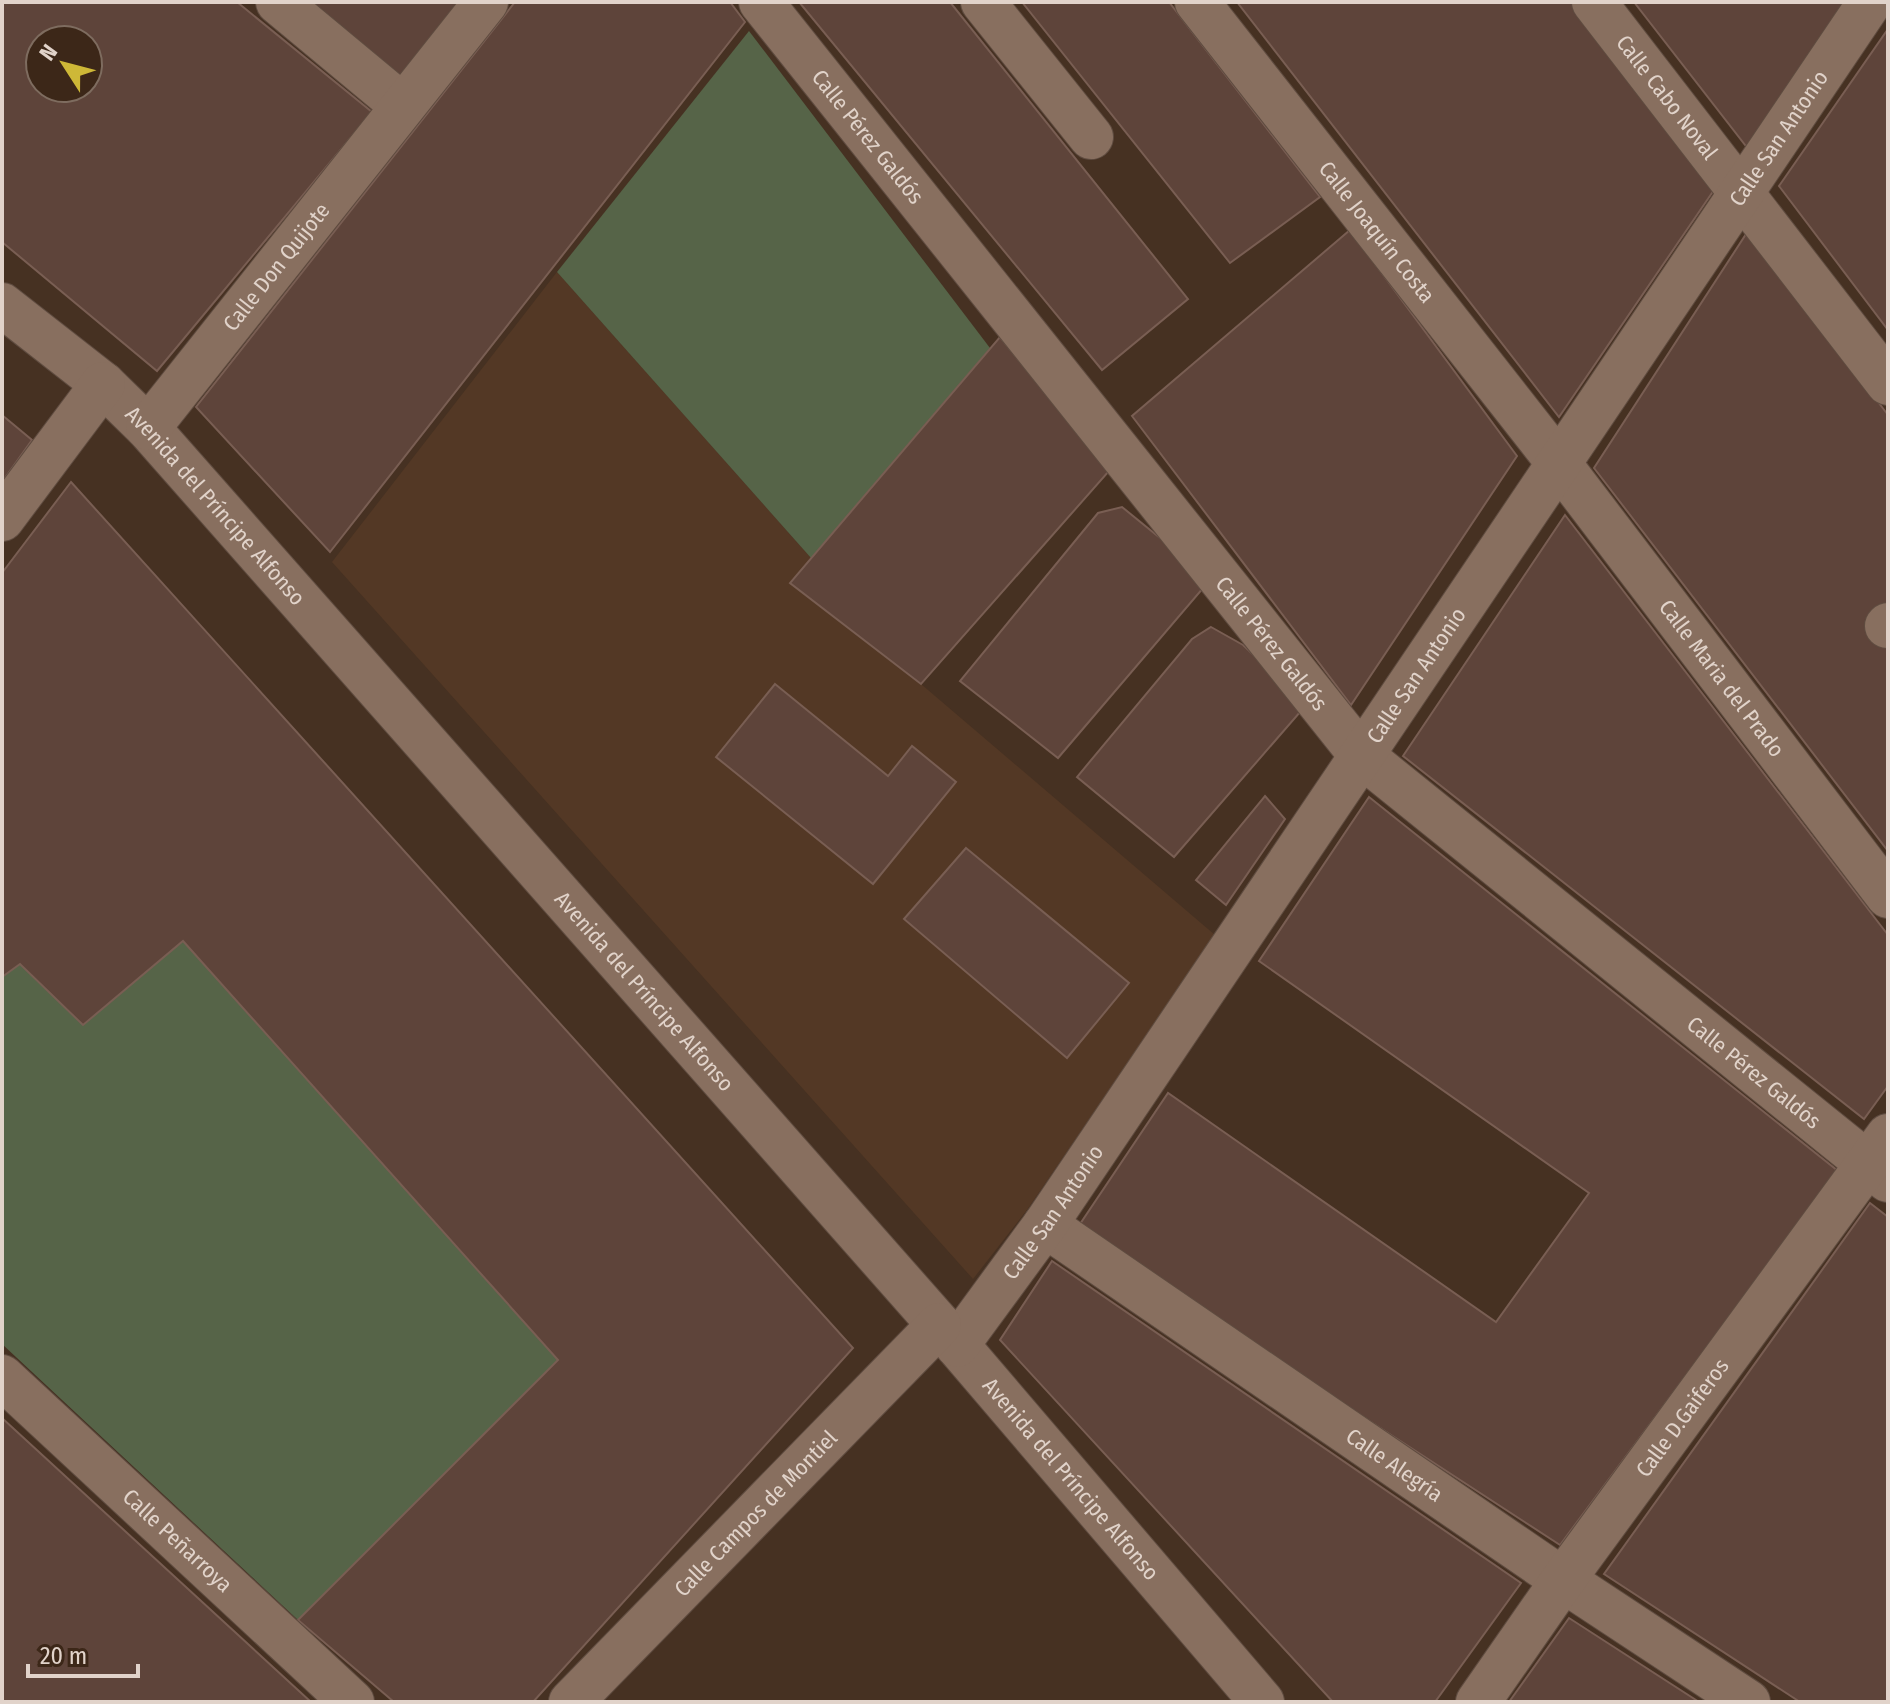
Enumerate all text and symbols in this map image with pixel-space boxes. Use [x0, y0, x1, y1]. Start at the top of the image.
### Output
north arrow [24, 24, 104, 104]
street label: Calle Cabo Noval [1611, 29, 1724, 165]
text: N [33, 39, 63, 66]
street label: Calle Pérez Galdós [806, 64, 930, 209]
street label: Calle San Antonio [1723, 65, 1834, 211]
street label: Calle Joaquín Costa [1313, 156, 1441, 308]
street label: Calle Don Quijote [217, 197, 335, 336]
street label: Avenida del Príncipe Alfonso [120, 400, 311, 611]
street label: Calle Pérez Galdós [1210, 571, 1334, 716]
street label: Calle Maria del Prado [1654, 594, 1791, 762]
street label: Calle San Antonio [1361, 602, 1471, 748]
street label: Avenida del Príncipe Alfonso [549, 886, 740, 1097]
street label: Calle Pérez Galdós [1682, 1010, 1827, 1134]
street label: Calle San Antonio [996, 1139, 1109, 1284]
street label: Calle D.Gaiferos [1630, 1353, 1734, 1482]
street label: Avenida del Príncipe Alfonso [977, 1372, 1165, 1585]
street label: Calle Alegría [1341, 1422, 1448, 1507]
street label: Calle Campos de Montiel [668, 1424, 843, 1602]
street label: Calle Peñarroya [117, 1483, 238, 1598]
scale bar [28, 1628, 138, 1678]
text: 20 m [40, 1642, 87, 1670]

